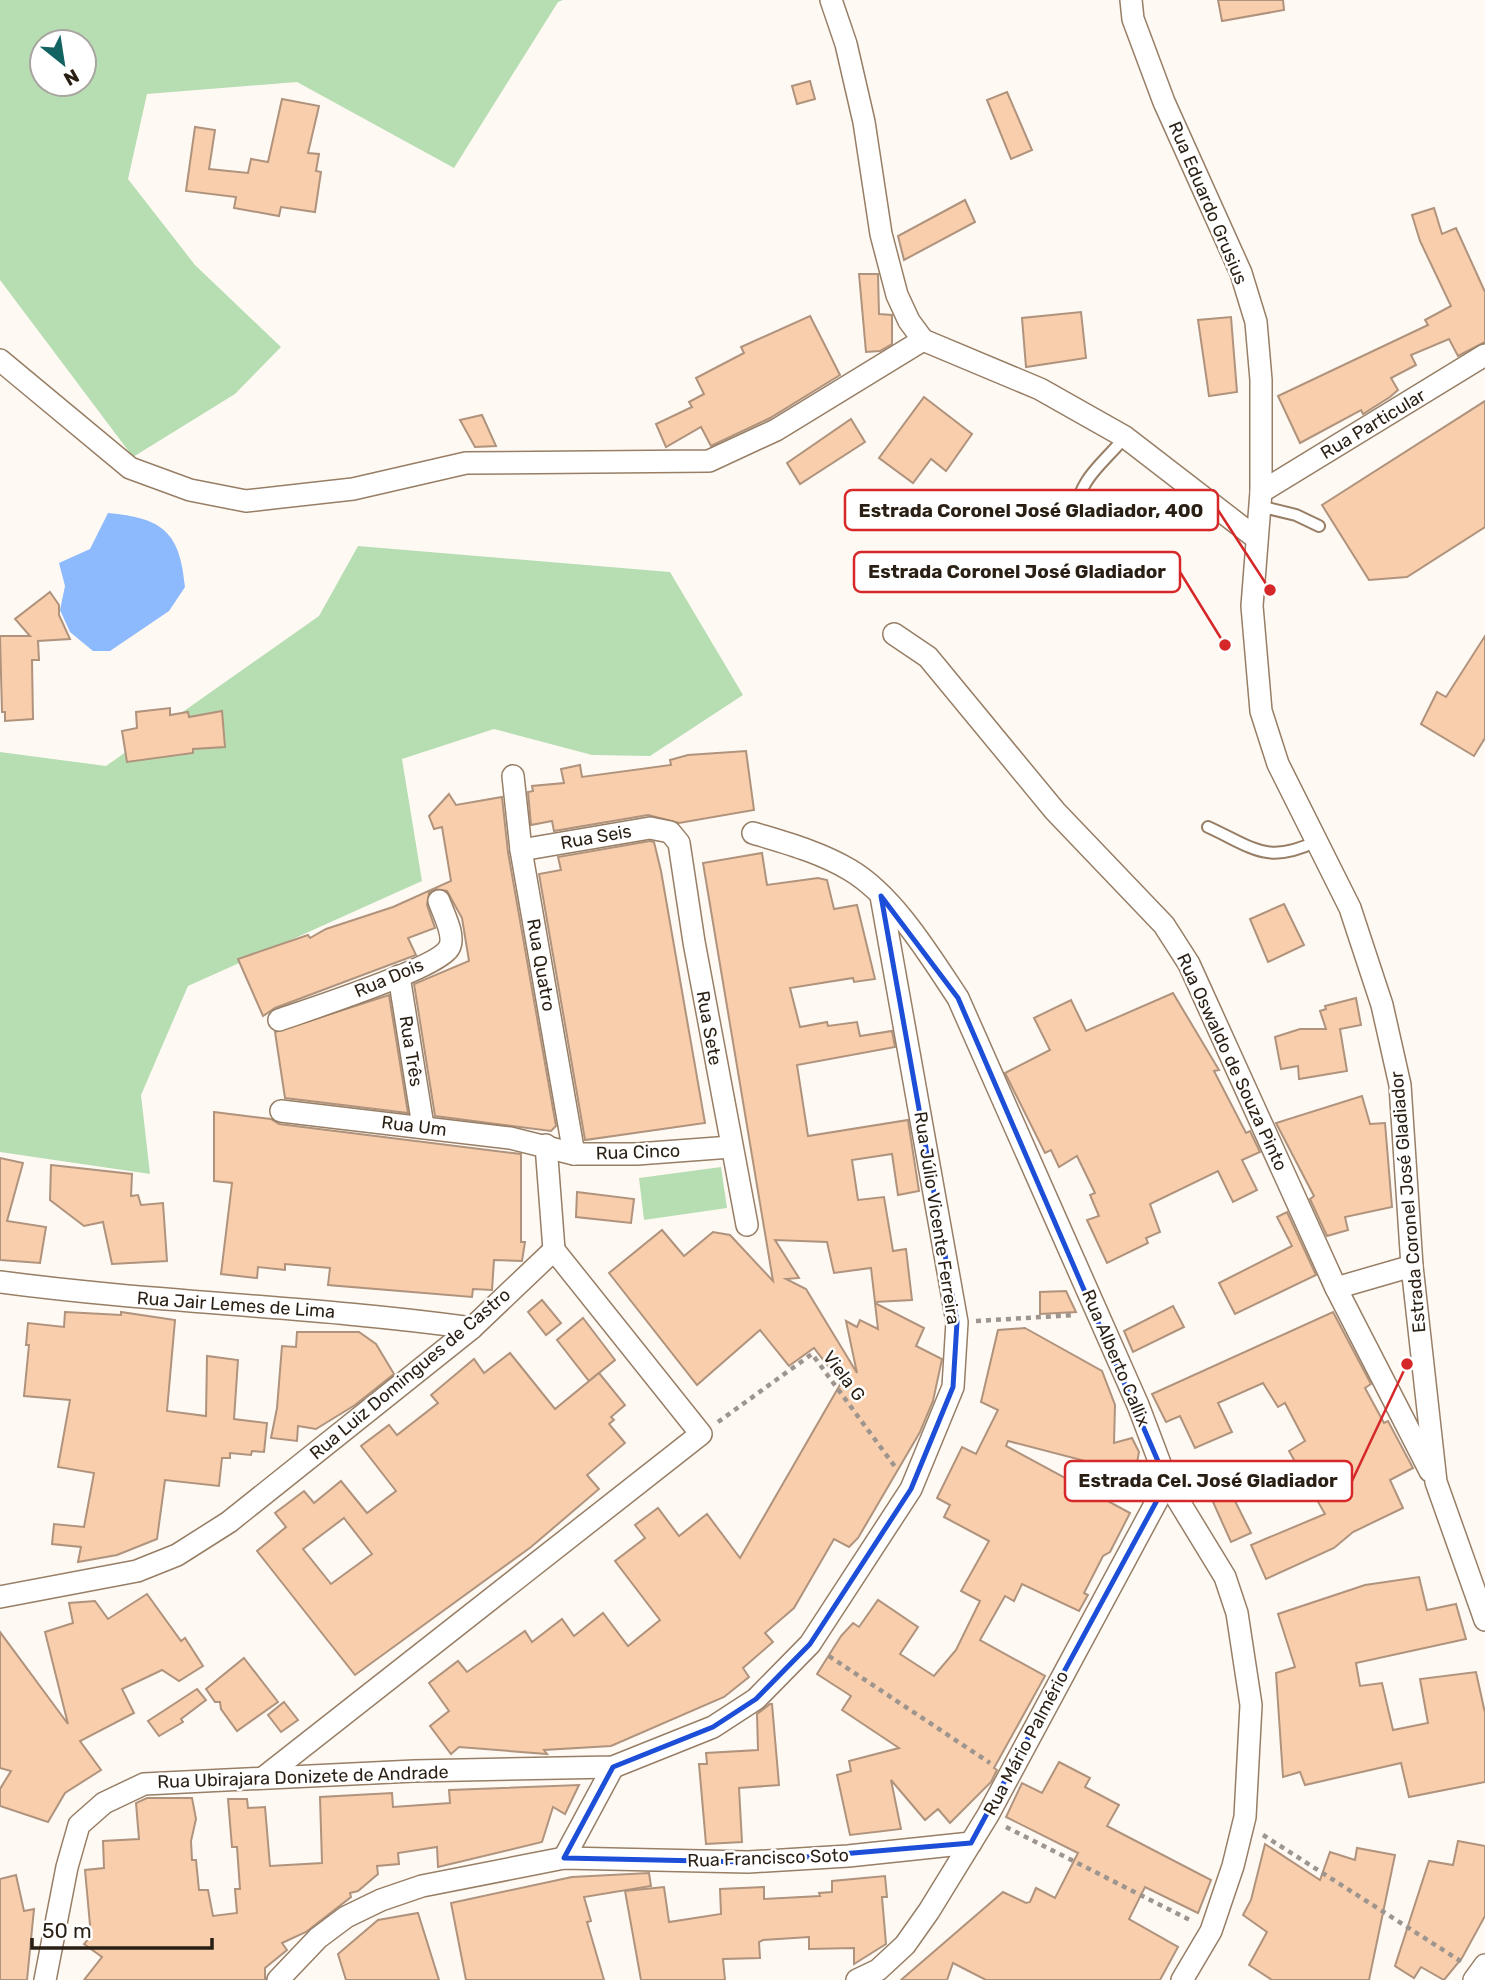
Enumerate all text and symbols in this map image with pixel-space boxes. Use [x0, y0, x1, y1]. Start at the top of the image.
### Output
north arrow [28, 28, 98, 98]
text: N [60, 64, 83, 91]
street label: Rua Eduardo Grusius [1164, 118, 1252, 288]
street label: Rua Particular [1317, 384, 1430, 464]
callout: Estrada Coronel José Gladiador, 400 [845, 490, 1218, 530]
text: Estrada Coronel José Gladiador, 400 [859, 499, 1203, 522]
callout: Estrada Coronel José Gladiador [854, 552, 1180, 592]
text: Estrada Coronel José Gladiador [868, 560, 1166, 583]
street label: Rua Seis [559, 820, 633, 854]
street label: Rua Quatro [522, 917, 560, 1013]
street label: Rua Oswaldo de Souza Pinto [1172, 950, 1292, 1174]
street label: Rua Dois [351, 954, 427, 1002]
street label: Rua Sete [692, 989, 726, 1067]
street label: Rua Três [395, 1014, 427, 1088]
street label: Estrada Coronel José Gladiador [1386, 1070, 1430, 1334]
street label: Rua Júlio Vicente Ferreira [909, 1110, 965, 1326]
street label: Rua Um [380, 1111, 448, 1141]
street label: Rua Cinco [595, 1140, 681, 1164]
street label: Rua Luiz Domingues de Castro [305, 1284, 515, 1464]
street label: Rua Alberto Callix [1077, 1286, 1155, 1430]
street label: Rua Jair Lemes de Lima [136, 1287, 336, 1323]
street label: Viela G [818, 1347, 870, 1405]
callout: Estrada Cel. José Gladiador [1065, 1461, 1352, 1501]
text: Estrada Cel. José Gladiador [1078, 1469, 1338, 1492]
street label: Rua Mário Palmério [979, 1667, 1073, 1819]
street label: Rua Ubirajara Donizete de Andrade [157, 1761, 449, 1793]
street label: Rua Francisco Soto [687, 1844, 849, 1872]
scale bar [32, 1906, 212, 1950]
text: 50 m [42, 1918, 92, 1943]

